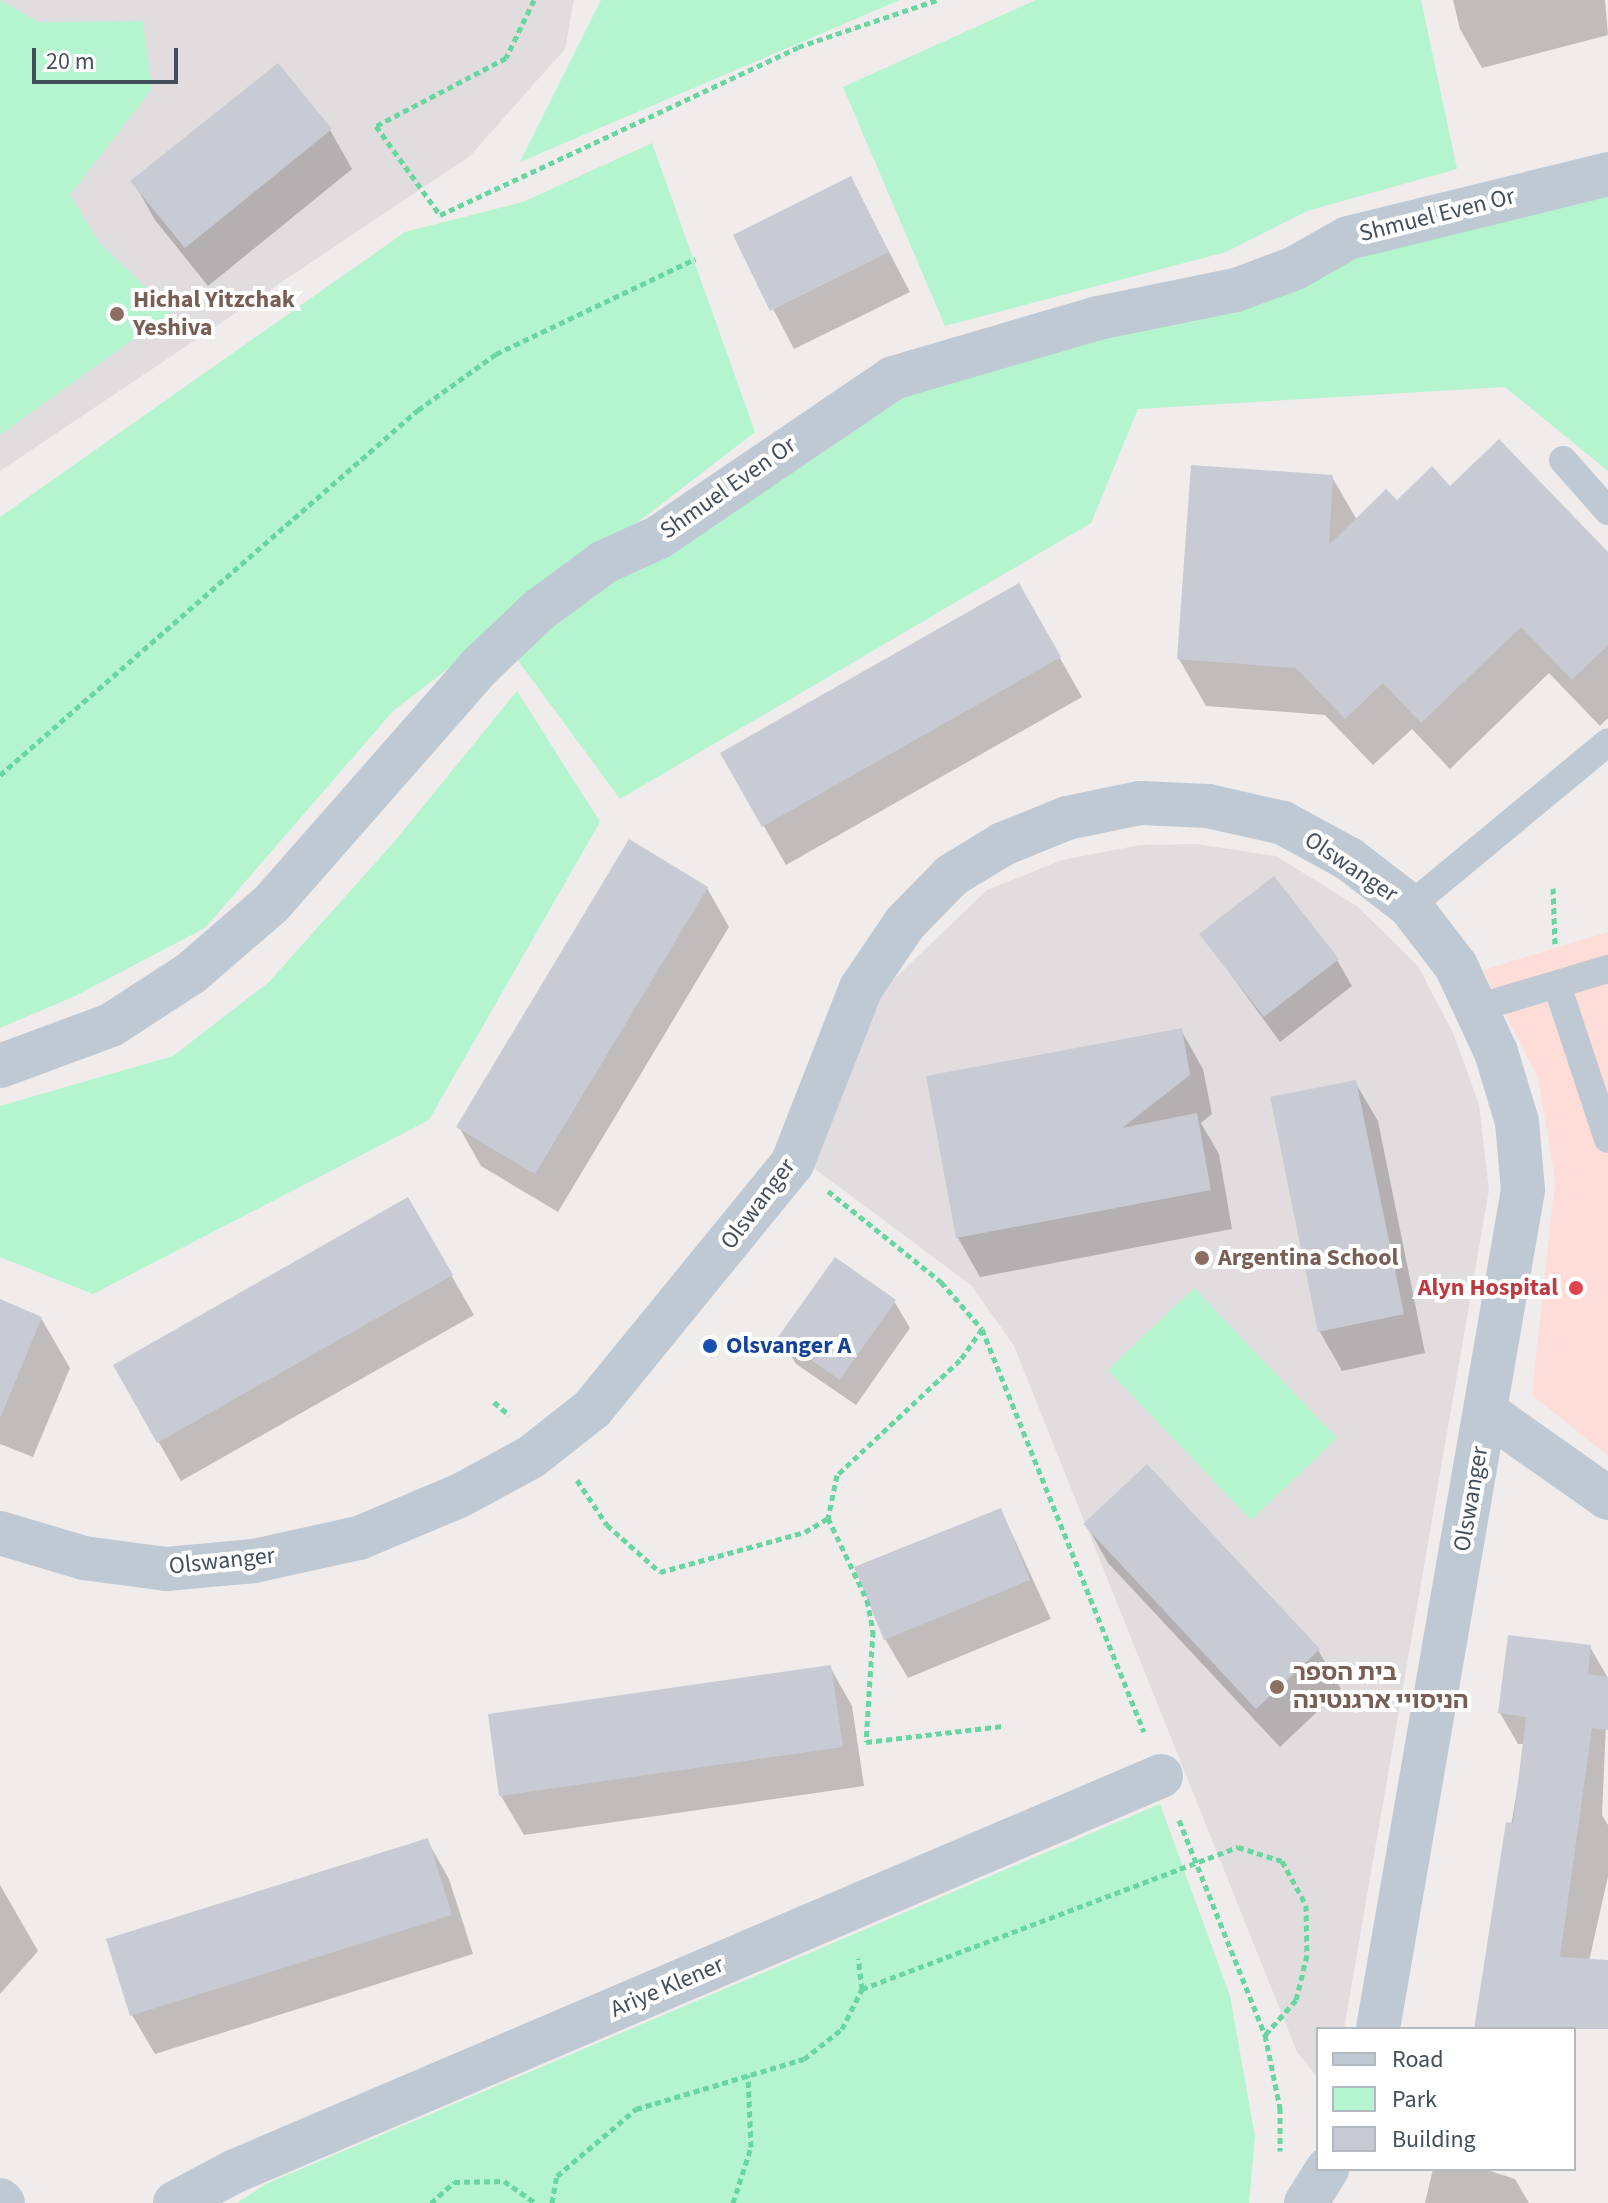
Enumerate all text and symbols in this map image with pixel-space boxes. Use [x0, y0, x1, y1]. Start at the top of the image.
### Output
scale bar [36, 32, 182, 82]
text: 20 m [46, 44, 95, 79]
street label: Shmuel Even Or [1356, 182, 1518, 248]
place label: Hichal Yitzchak Yeshiva [133, 286, 295, 342]
marker: Hichal Yitzchak Yeshiva [108, 305, 126, 323]
street label: Shmuel Even Or [655, 431, 801, 545]
street label: Olswanger [1299, 825, 1403, 909]
street label: Olswanger [714, 1153, 802, 1255]
place label: Argentina School [1218, 1244, 1398, 1272]
marker: Argentina School [1193, 1249, 1211, 1267]
place label: Alyn Hospital [1418, 1274, 1558, 1302]
marker: Alyn Hospital [1565, 1277, 1587, 1299]
place label: Olsvanger A [726, 1332, 851, 1360]
marker: Olsvanger A [701, 1337, 719, 1355]
street label: Olswanger [1448, 1444, 1494, 1554]
street label: Olswanger [168, 1541, 276, 1581]
place label: בית הספר הניסויי ארגנטינה [1293, 1659, 1469, 1715]
marker: בית הספר הניסויי ארגנטינה [1268, 1678, 1286, 1696]
street label: Ariye Klener [606, 1950, 728, 2024]
legend [1316, 2027, 1576, 2171]
text: Road [1392, 2042, 1444, 2077]
text: Park [1392, 2082, 1437, 2117]
text: Building [1392, 2122, 1476, 2157]

